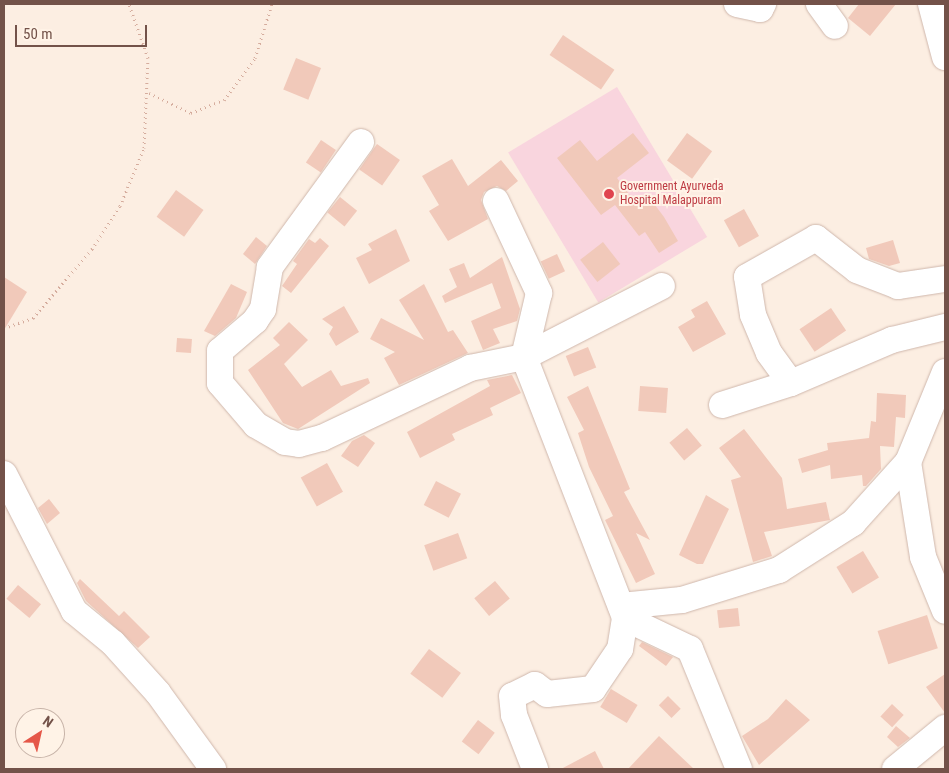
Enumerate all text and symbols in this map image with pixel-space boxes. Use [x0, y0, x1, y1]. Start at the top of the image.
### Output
scale bar [18, 15, 150, 47]
text: 50 m [23, 25, 53, 43]
place label: Government Ayurveda Hospital Malappuram [620, 180, 724, 208]
marker: Government Ayurveda Hospital Malappuram [602, 187, 616, 201]
north arrow [15, 708, 65, 758]
text: N [40, 713, 56, 731]

